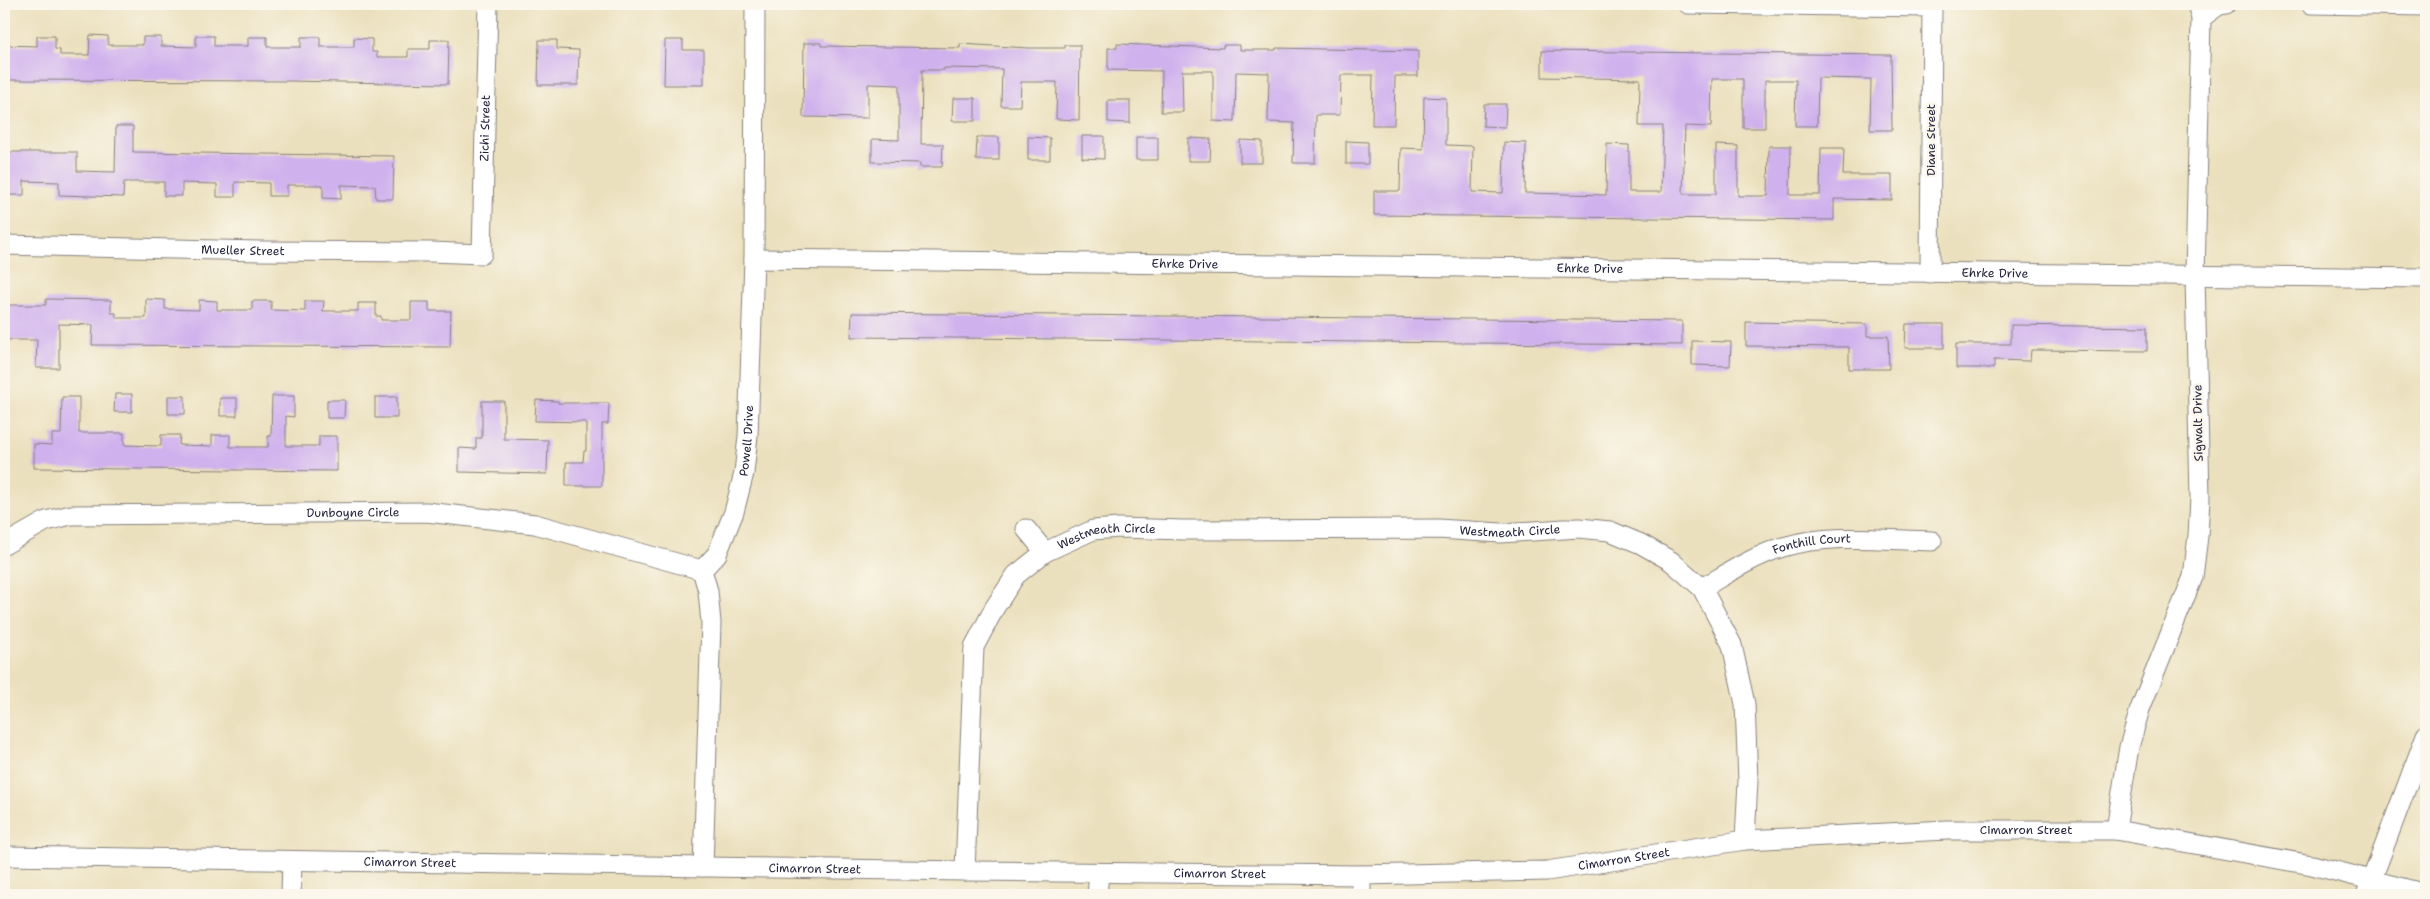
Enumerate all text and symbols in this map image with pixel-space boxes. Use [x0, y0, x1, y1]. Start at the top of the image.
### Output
street label: Zichi Street [476, 95, 494, 162]
street label: Diane Street [1923, 104, 1939, 176]
street label: Mueller Street [201, 242, 285, 259]
street label: Ehrke Drive [1152, 256, 1219, 272]
street label: Ehrke Drive [1557, 260, 1624, 277]
street label: Ehrke Drive [1962, 265, 2029, 281]
street label: Sigwalt Drive [2189, 384, 2207, 462]
street label: Powell Drive [735, 405, 757, 478]
street label: Dunboyne Circle [306, 504, 400, 521]
street label: Westmeath Circle [1055, 520, 1156, 553]
street label: Westmeath Circle [1459, 521, 1561, 541]
street label: Fonthill Court [1770, 530, 1851, 558]
street label: Cimarron Street [1980, 822, 2072, 838]
street label: Cimarron Street [1577, 844, 1671, 874]
street label: Cimarron Street [364, 854, 456, 871]
street label: Cimarron Street [768, 860, 861, 877]
street label: Cimarron Street [1174, 865, 1266, 882]

